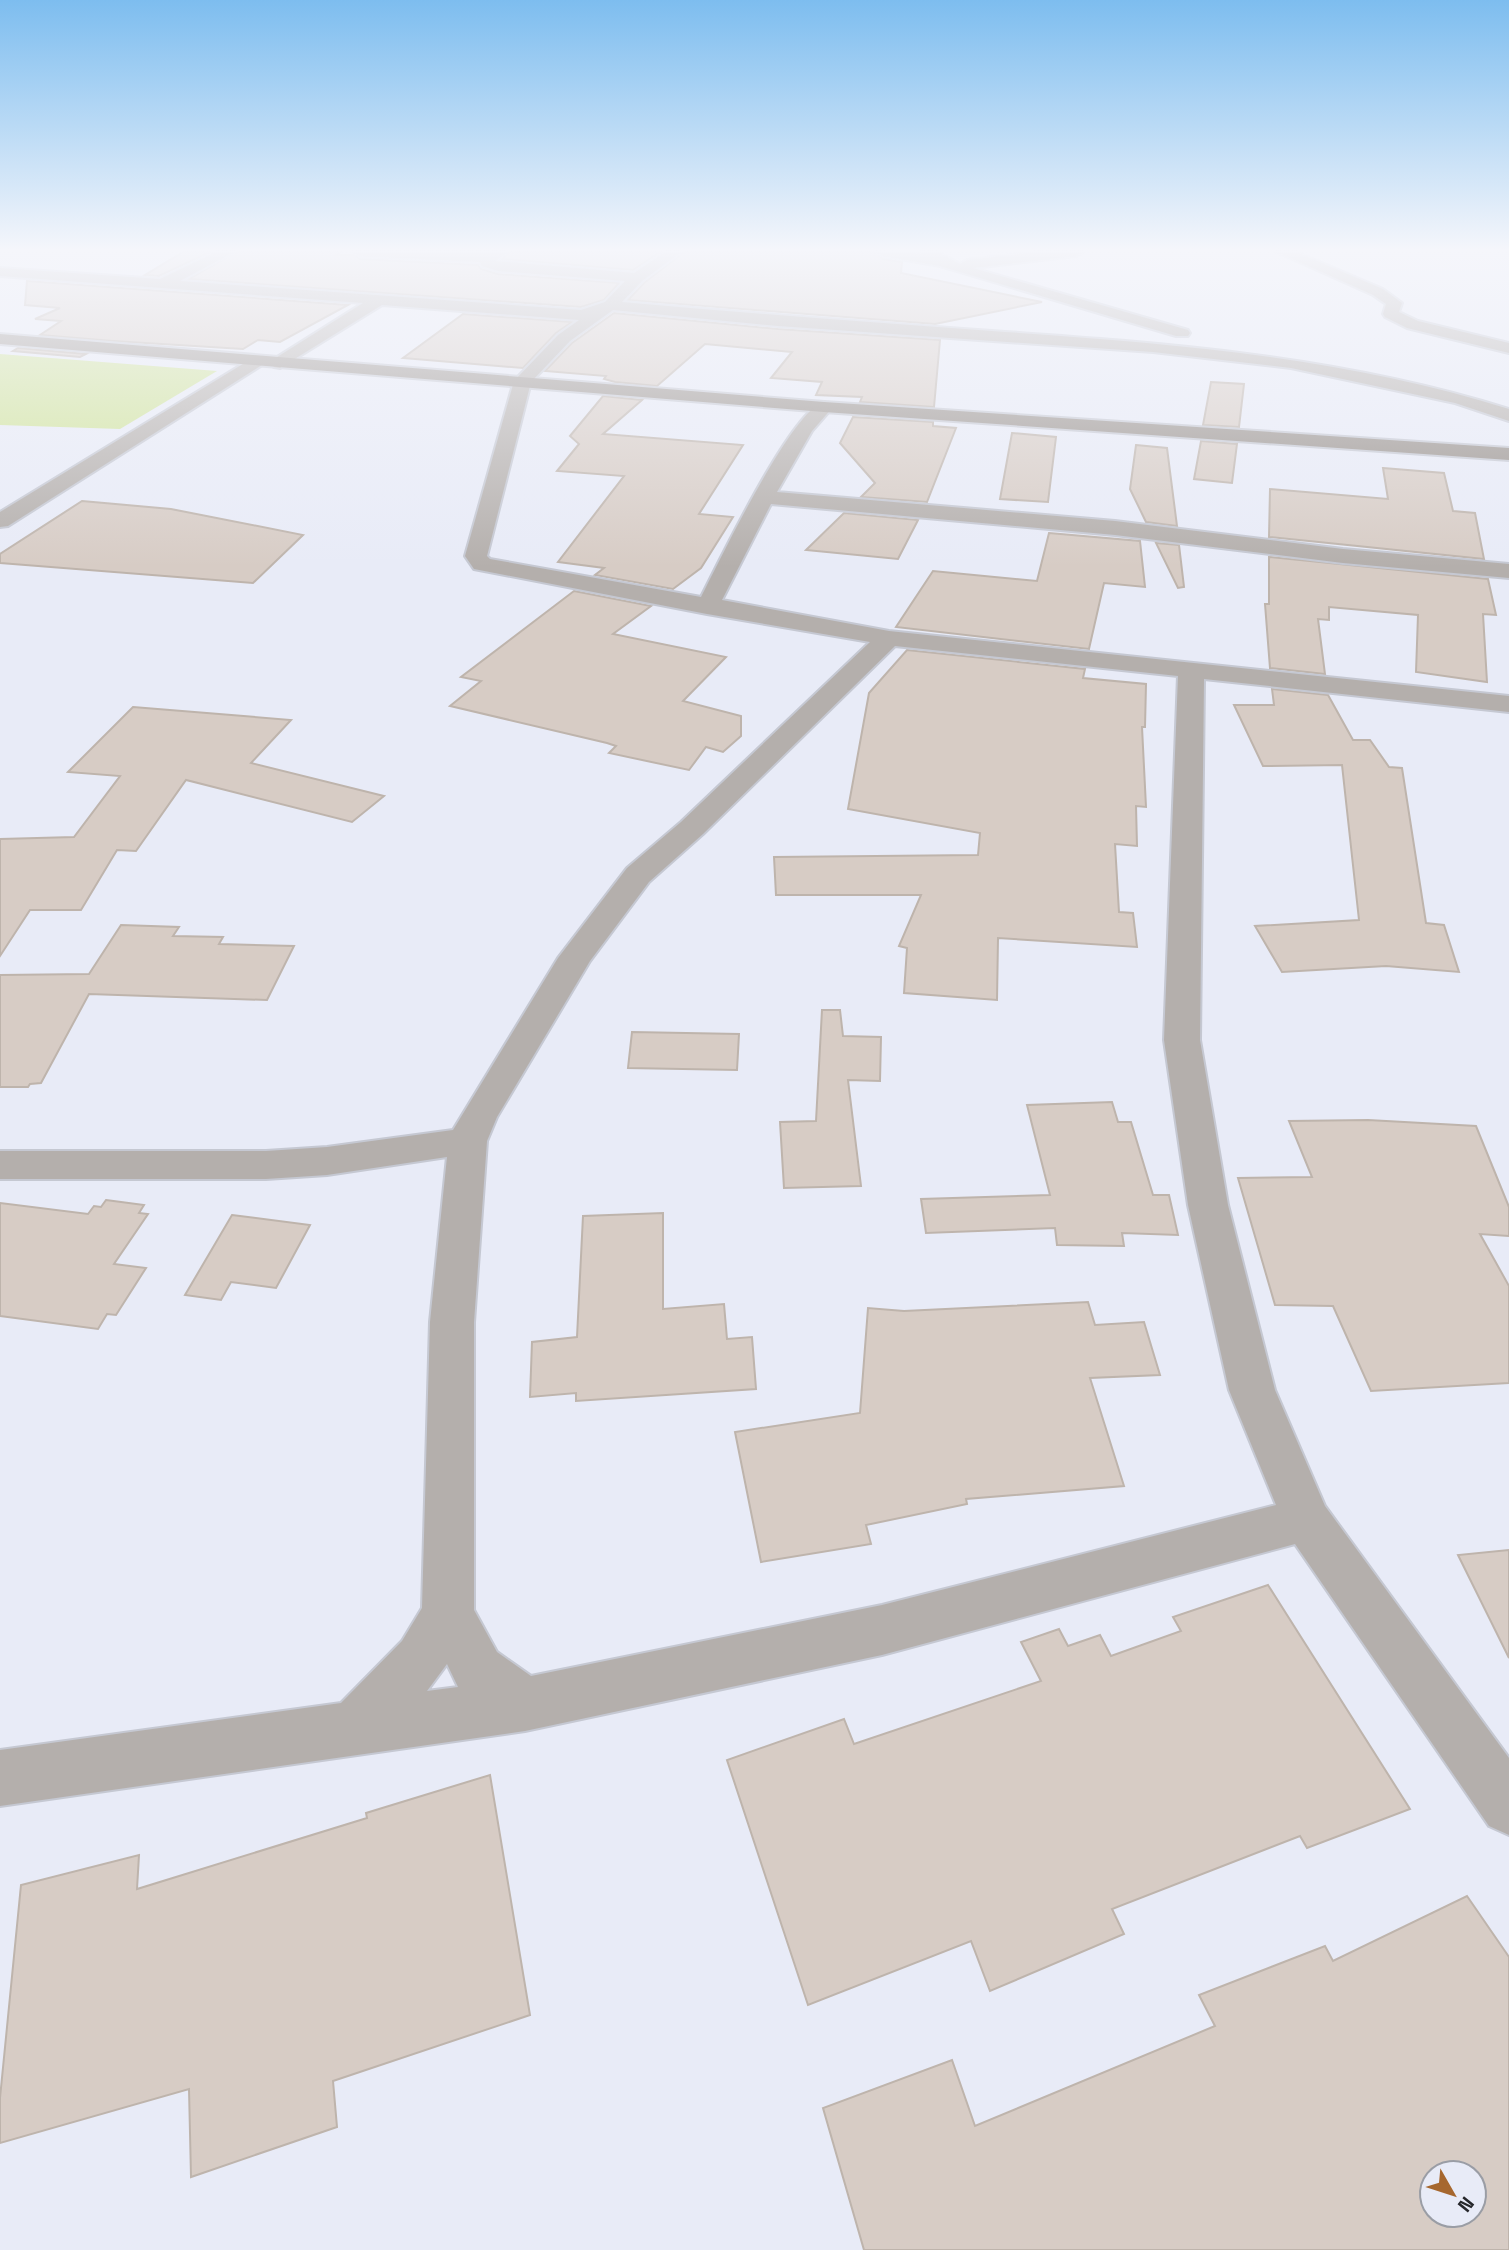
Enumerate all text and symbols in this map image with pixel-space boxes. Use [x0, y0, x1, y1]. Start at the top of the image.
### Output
north arrow [1418, 2159, 1488, 2229]
text: N [1452, 2192, 1480, 2217]

